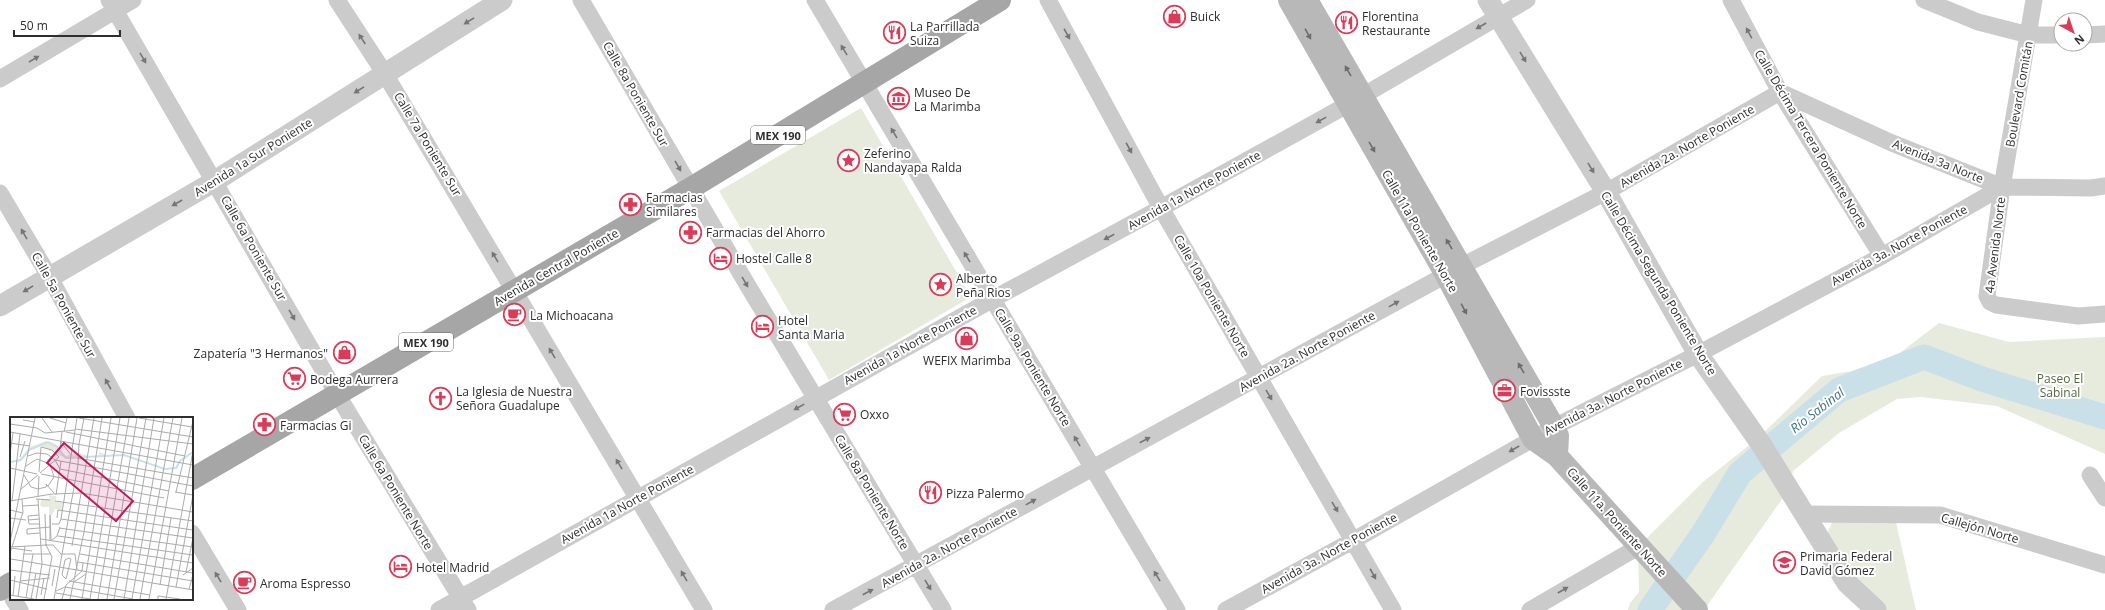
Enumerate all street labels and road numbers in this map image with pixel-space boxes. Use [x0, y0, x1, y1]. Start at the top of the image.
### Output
street label: Calle 8a Poniente Sur [599, 38, 673, 150]
street label: Boulevard Comitán [2001, 40, 2037, 148]
street label: Calle Décima Tercera Poniente Norte [1751, 46, 1871, 232]
street label: Calle 7a Poniente Sur [390, 89, 466, 199]
street label: Avenida 2a. Norte Poniente [1617, 100, 1758, 192]
street label: Avenida 1a Sur Poniente [191, 114, 316, 200]
road number: MEX 190 [751, 126, 805, 144]
street label: Avenida 3a Norte [1890, 135, 1986, 187]
street label: Avenida 1a Norte Poniente [1124, 146, 1264, 234]
street label: Calle 11a Poniente Norte [1378, 167, 1462, 296]
street label: Calle Décima Segunda Poniente Norte [1597, 188, 1721, 379]
street label: Calle 6a Poniente Sur [217, 192, 291, 304]
street label: 4a Avenida Norte [1981, 196, 2009, 294]
street label: Avenida 3a. Norte Poniente [1828, 200, 1970, 289]
street label: Avenida Central Poniente [491, 224, 622, 310]
street label: Calle 10a Poniente Norte [1170, 232, 1254, 361]
street label: Calle 5a Poniente Sur [28, 249, 100, 361]
street label: Avenida 1a Norte Poniente [840, 301, 980, 389]
street label: Calle 9a. Poniente Norte [991, 305, 1075, 430]
street label: Avenida 2a. Norte Poniente [1236, 306, 1378, 395]
road number: MEX 190 [399, 333, 453, 351]
street label: Avenida 3a. Norte Poniente [1541, 355, 1685, 439]
street label: Calle 6a Poniente Norte [355, 431, 437, 553]
street label: Calle 8a Poniente Norte [831, 431, 913, 553]
street label: Avenida 1a Norte Poniente [557, 460, 697, 548]
street label: Calle 11a. Poniente Norte [1563, 464, 1671, 581]
street label: Avenida 2a. Norte Poniente [878, 502, 1020, 591]
street label: Avenida 3a. Norte Poniente [1258, 508, 1400, 597]
street label: Callejón Norte [1939, 509, 2021, 547]

